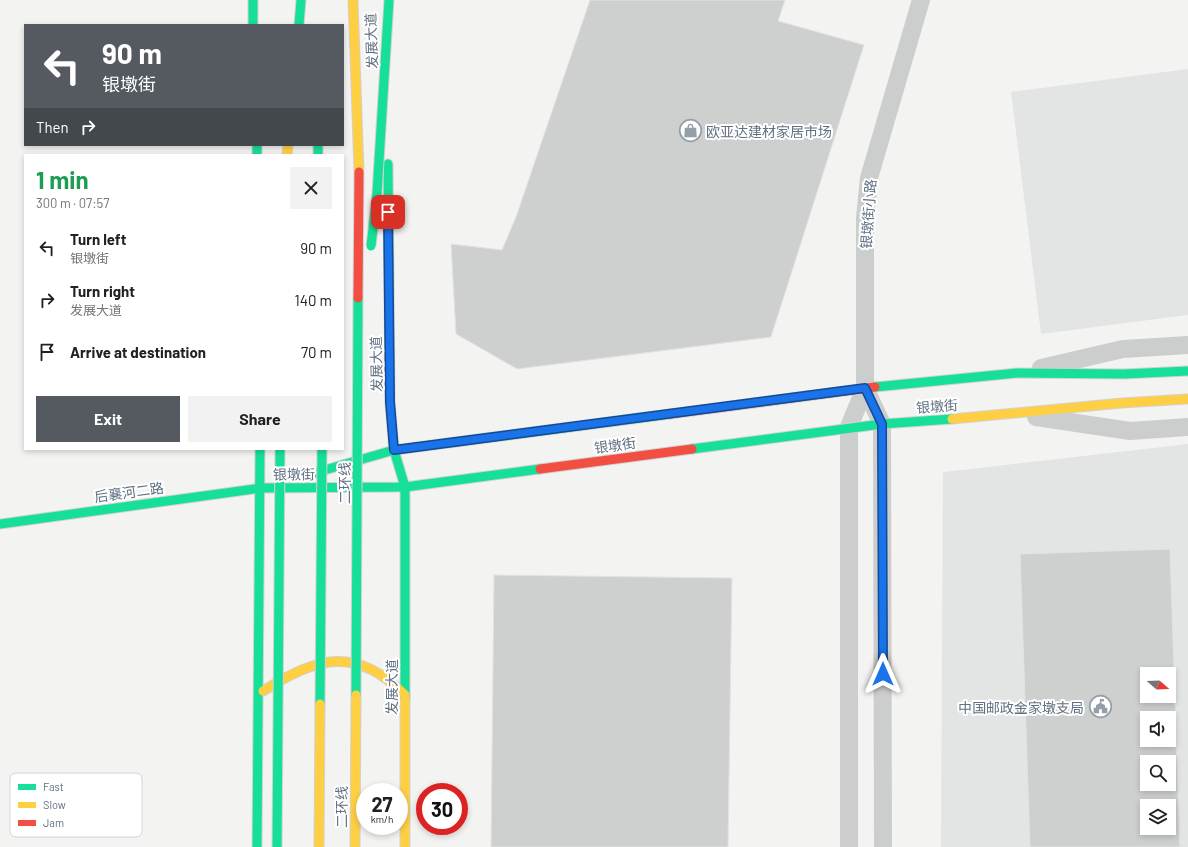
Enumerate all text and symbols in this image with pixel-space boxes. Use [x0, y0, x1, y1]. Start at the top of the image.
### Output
street label: 发展大道 [362, 13, 380, 69]
text: 90 m [102, 36, 162, 70]
icon: left [36, 40, 88, 92]
text: 银墩街 [102, 73, 156, 95]
icon: right [77, 116, 99, 138]
text: Then [36, 118, 69, 136]
shop icon: 欧亚达建材家居市场 [678, 118, 704, 144]
place label: 欧亚达建材家居市场 [706, 123, 832, 140]
text: 1 min [36, 165, 89, 194]
button: close [290, 167, 332, 209]
street label: 银墩街小路 [857, 178, 879, 250]
text: 300 m · 07:57 [36, 195, 109, 211]
pin [371, 195, 405, 229]
icon: arrive [377, 201, 399, 223]
text: Turn left [70, 230, 126, 248]
icon: left [36, 237, 58, 259]
text: 90 m [300, 239, 332, 257]
text: 银墩街 [70, 250, 109, 266]
text: Turn right [70, 282, 135, 300]
icon: right [36, 289, 58, 311]
text: 140 m [295, 291, 332, 309]
text: 发展大道 [70, 302, 122, 318]
street label: 发展大道 [367, 336, 385, 392]
icon: arrive [36, 341, 58, 363]
text: Arrive at destination [70, 343, 206, 361]
text: 70 m [301, 343, 332, 361]
button: Exit [36, 396, 180, 442]
button: Share [188, 396, 332, 442]
street label: 银墩街 [915, 396, 959, 416]
street label: 银墩街 [593, 434, 637, 456]
street label: 二环线 [336, 462, 353, 504]
street label: 银墩街 [273, 465, 315, 483]
street label: 后襄河二路 [93, 479, 165, 505]
position arrow [862, 653, 904, 695]
street label: 发展大道 [383, 659, 400, 715]
north arrow [1140, 667, 1176, 703]
map controls [1140, 667, 1176, 835]
public building icon: 中国邮政金家墩支局 [1087, 694, 1113, 720]
place label: 中国邮政金家墩支局 [958, 699, 1084, 716]
button: sound [1140, 711, 1176, 747]
button: search [1140, 755, 1176, 791]
legend [10, 773, 142, 837]
text: Fast [43, 780, 64, 793]
speed limit sign: 30 [416, 783, 468, 835]
street label: 二环线 [333, 786, 350, 828]
text: 27 [371, 792, 393, 816]
text: Slow [43, 798, 66, 811]
button: layers [1140, 799, 1176, 835]
text: km/h [371, 813, 393, 825]
text: Jam [43, 816, 64, 829]

